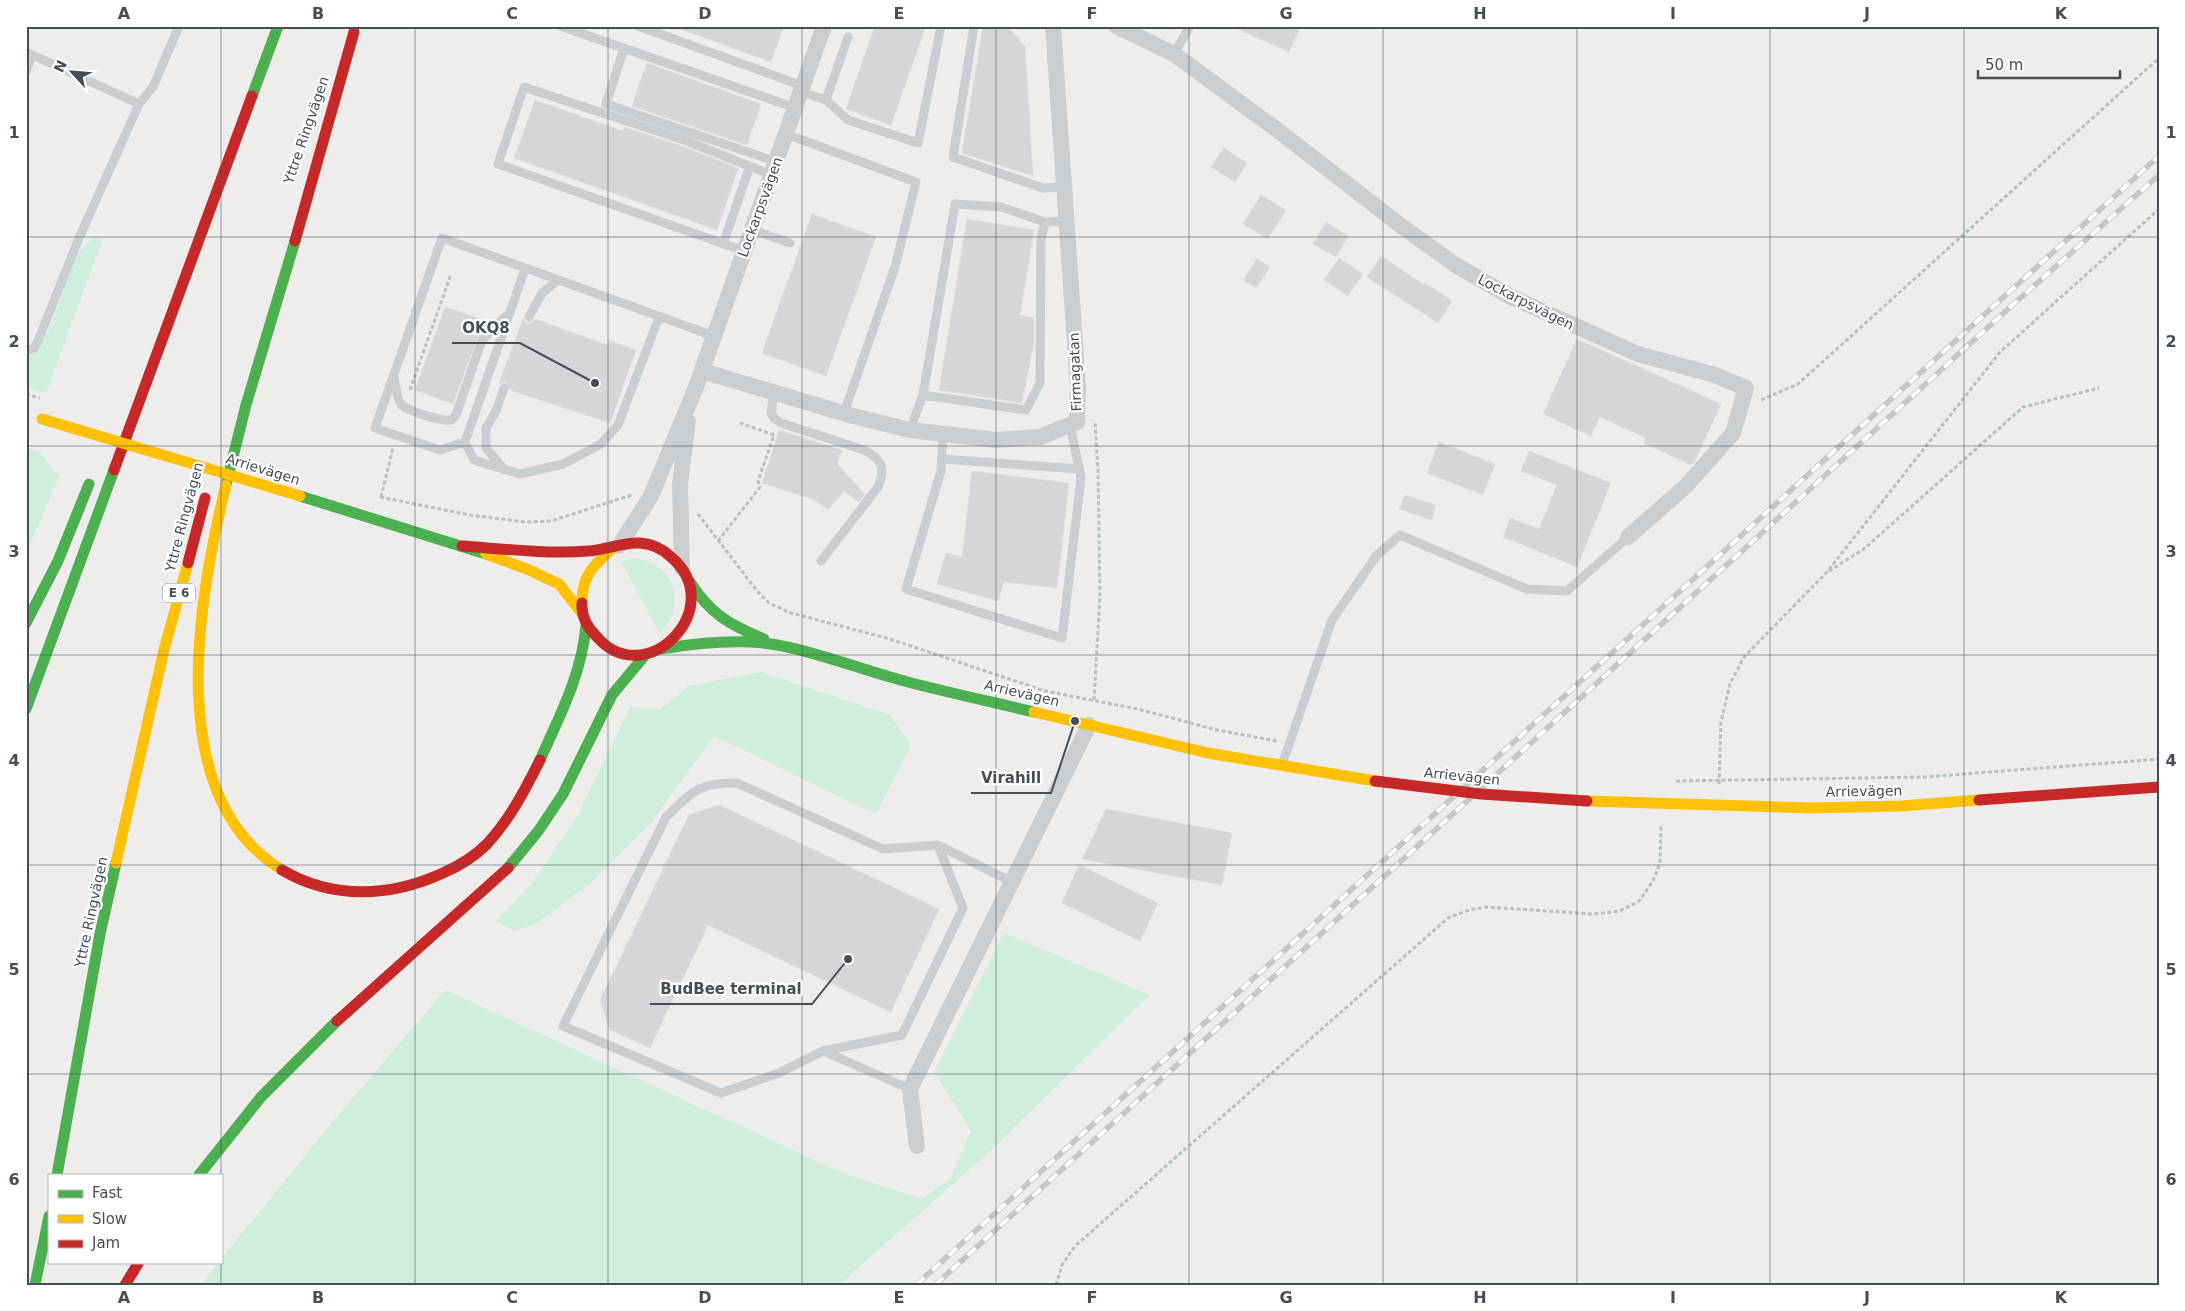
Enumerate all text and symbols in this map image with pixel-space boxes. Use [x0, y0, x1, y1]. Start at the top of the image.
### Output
text: A [118, 4, 131, 23]
text: B [312, 4, 324, 23]
text: C [506, 4, 518, 23]
text: D [698, 4, 712, 23]
text: E [894, 4, 904, 23]
text: F [1087, 4, 1097, 23]
text: G [1279, 4, 1293, 23]
text: H [1473, 4, 1487, 23]
text: I [1670, 4, 1676, 23]
text: J [1863, 4, 1870, 23]
text: K [2055, 4, 2068, 23]
north arrow [48, 48, 98, 98]
scale bar [1978, 48, 2120, 80]
text: 50 m [1985, 56, 2023, 74]
text: N [51, 58, 70, 75]
street label: Yttre Ringvägen [280, 74, 332, 187]
text: 1 [8, 123, 20, 142]
text: 1 [2165, 123, 2177, 142]
street label: Lockarpsvägen [734, 155, 786, 259]
street label: Lockarpsvägen [1475, 271, 1577, 333]
callout: OKQ8 [452, 313, 520, 343]
text: OKQ8 [462, 319, 510, 337]
text: 2 [8, 332, 20, 351]
street label: Firmagatan [1066, 332, 1084, 412]
text: 2 [2165, 332, 2177, 351]
street label: Arrievägen [224, 450, 302, 488]
street label: Yttre Ringvägen [161, 461, 206, 574]
text: 3 [8, 542, 20, 561]
text: 3 [2165, 542, 2177, 561]
road number: E 6 [163, 584, 195, 602]
street label: Arrievägen [983, 677, 1061, 709]
text: 4 [8, 751, 20, 770]
text: 4 [2165, 751, 2177, 770]
callout: Virahill [971, 763, 1051, 793]
street label: Arrievägen [1423, 764, 1501, 788]
text: Virahill [981, 769, 1041, 787]
street label: Arrievägen [1826, 782, 1902, 800]
street label: Yttre Ringvägen [71, 855, 111, 970]
text: 5 [8, 960, 20, 979]
text: 5 [2165, 960, 2177, 979]
callout: BudBee terminal [650, 974, 812, 1004]
text: BudBee terminal [660, 980, 802, 998]
text: 6 [8, 1170, 20, 1189]
text: 6 [2165, 1170, 2177, 1189]
legend [48, 1174, 222, 1264]
text: Fast [92, 1184, 122, 1202]
text: Slow [92, 1210, 127, 1228]
text: Jam [91, 1234, 120, 1252]
text: A [118, 1288, 131, 1307]
text: B [312, 1288, 324, 1307]
text: C [506, 1288, 518, 1307]
text: D [698, 1288, 712, 1307]
text: E [894, 1288, 904, 1307]
text: F [1087, 1288, 1097, 1307]
text: G [1279, 1288, 1293, 1307]
text: H [1473, 1288, 1487, 1307]
text: I [1670, 1288, 1676, 1307]
text: J [1863, 1288, 1870, 1307]
text: K [2055, 1288, 2068, 1307]

